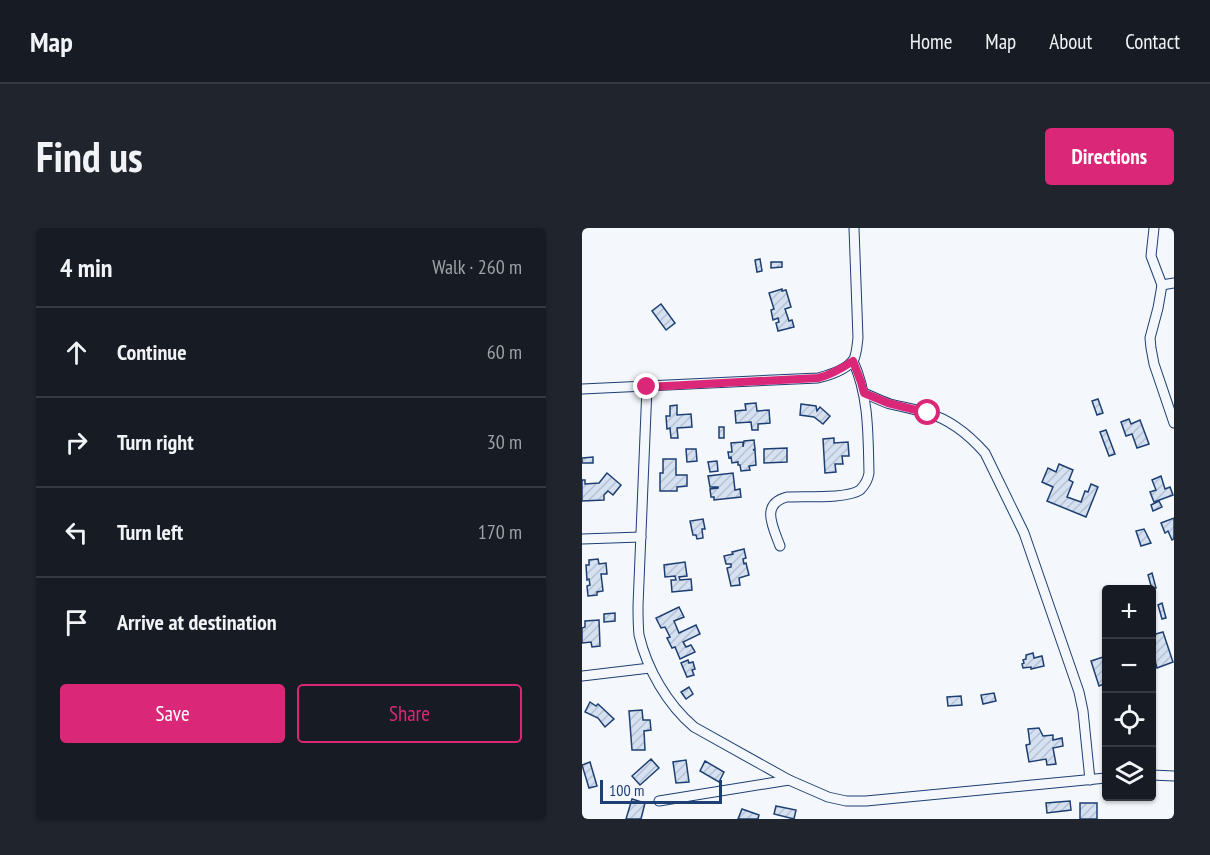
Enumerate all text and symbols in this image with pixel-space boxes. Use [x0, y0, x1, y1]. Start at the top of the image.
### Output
text: Map [30, 23, 73, 60]
text: Home [910, 28, 952, 55]
text: Map [985, 28, 1016, 55]
text: About [1049, 28, 1092, 55]
text: Contact [1125, 28, 1180, 55]
button: Directions [1045, 128, 1174, 185]
text: Find us [36, 129, 143, 184]
text: 4 min [60, 251, 113, 284]
text: Walk · 260 m [432, 254, 522, 280]
icon: ahead [60, 336, 93, 369]
text: Continue [117, 338, 187, 366]
text: 60 m [487, 339, 522, 365]
route end [633, 373, 659, 399]
route start [914, 399, 940, 425]
icon: right [60, 426, 93, 459]
text: Turn right [117, 428, 194, 456]
text: 30 m [487, 429, 522, 455]
icon: left [60, 516, 93, 549]
text: Turn left [117, 518, 183, 546]
text: 170 m [478, 519, 522, 545]
map controls [1102, 585, 1156, 801]
button: + [1102, 585, 1156, 639]
icon: arrive [60, 606, 93, 639]
text: Arrive at destination [117, 608, 277, 636]
button: − [1102, 639, 1156, 693]
button: Save [60, 684, 285, 743]
button: Share [297, 684, 522, 743]
button: locate [1102, 693, 1156, 747]
button: layers [1102, 747, 1156, 801]
scale bar [600, 777, 722, 804]
text: 100 m [609, 780, 644, 800]

